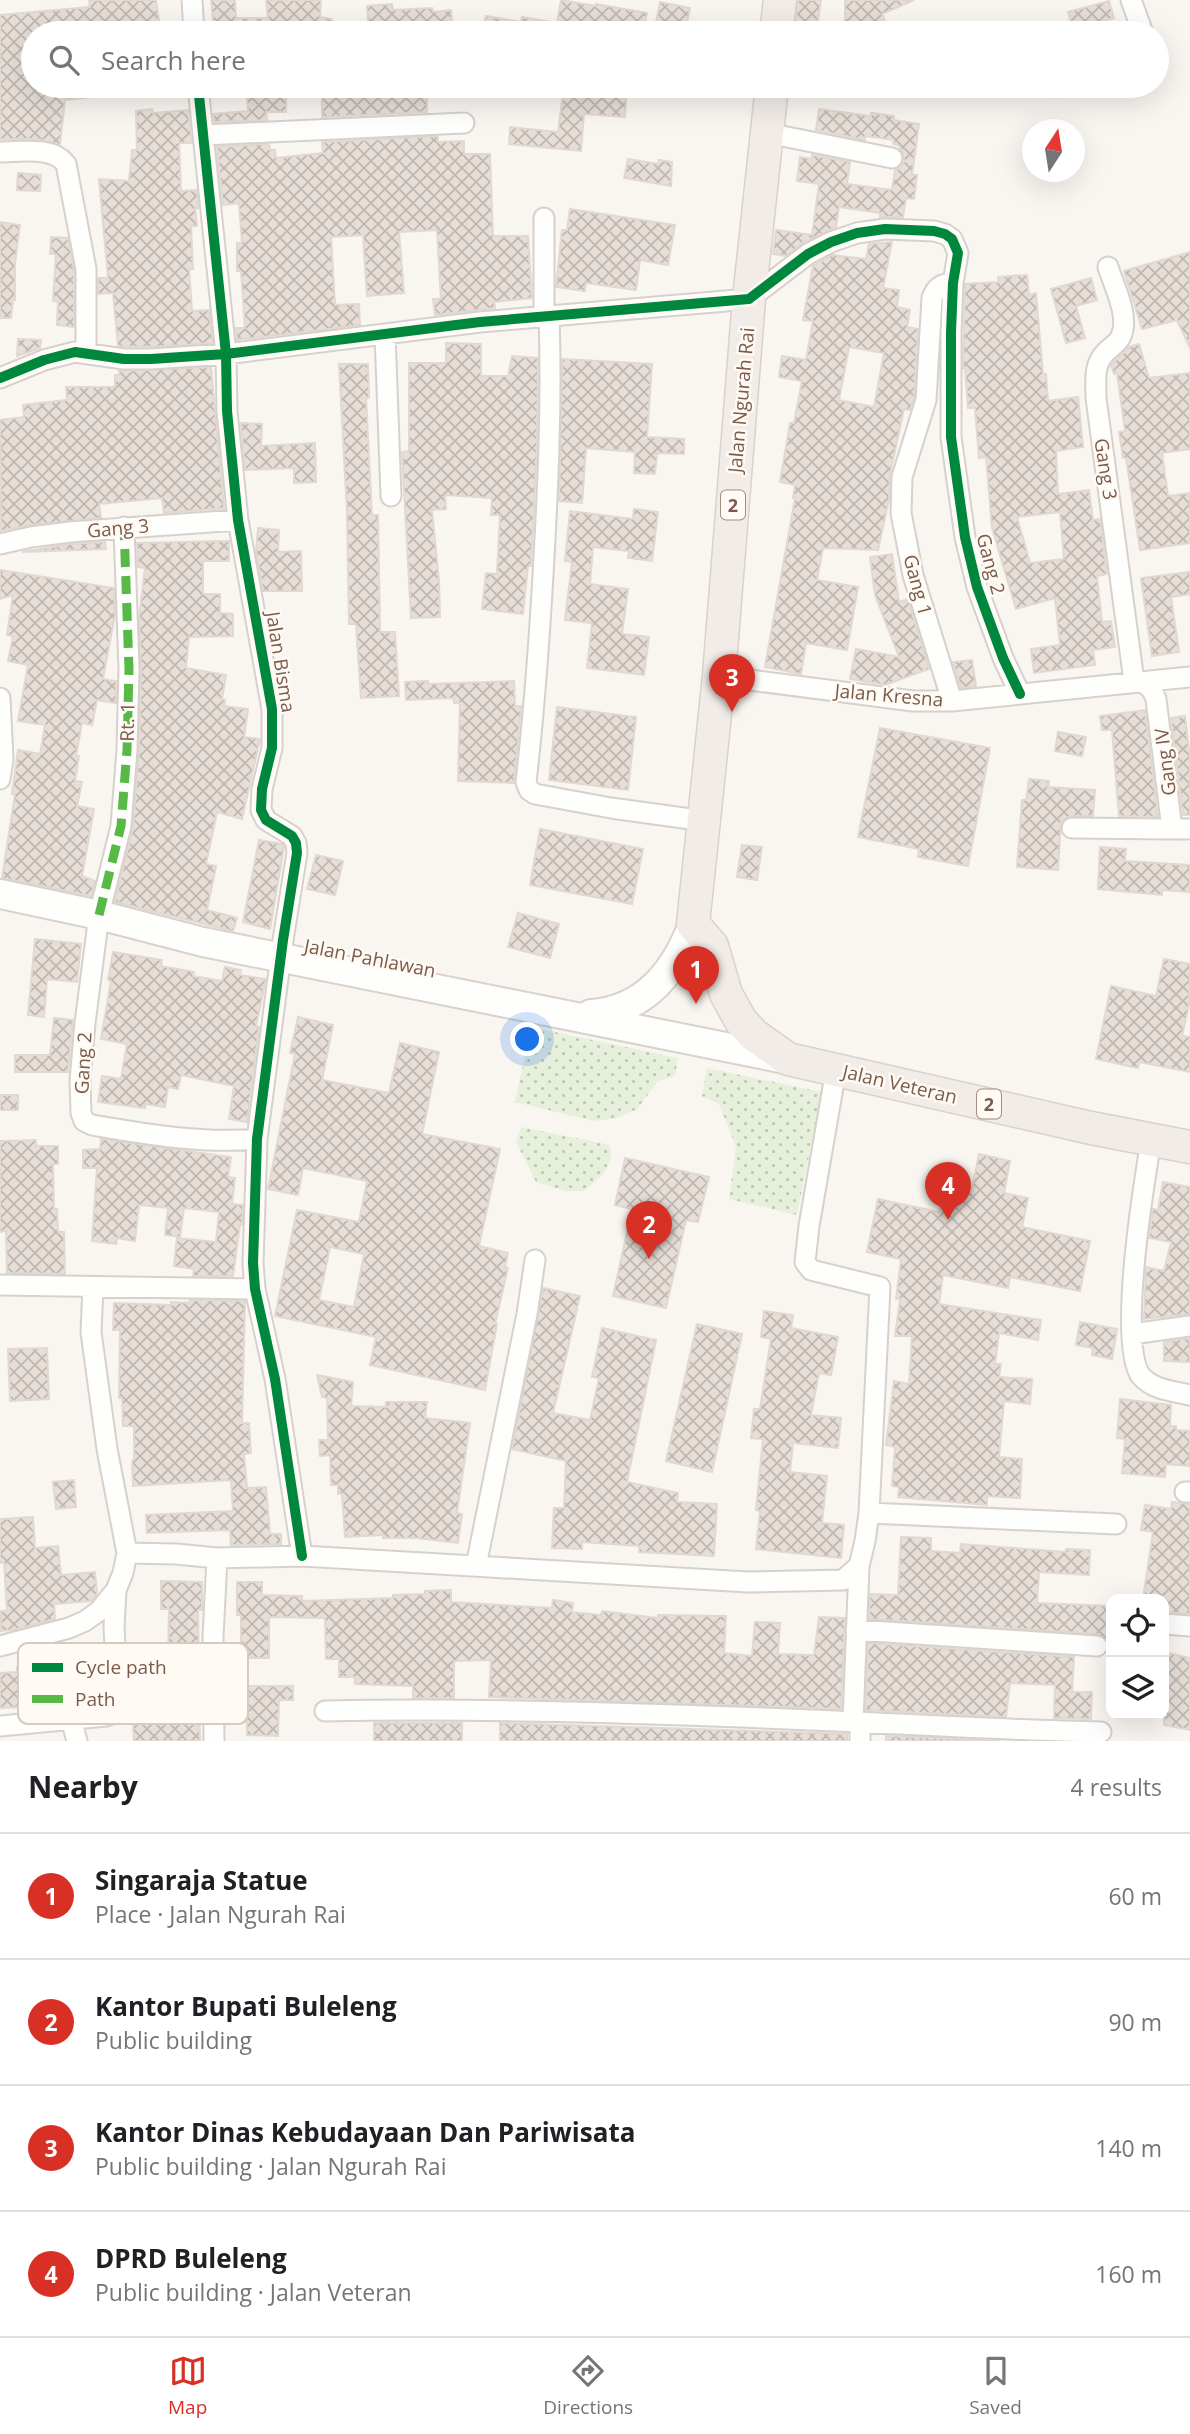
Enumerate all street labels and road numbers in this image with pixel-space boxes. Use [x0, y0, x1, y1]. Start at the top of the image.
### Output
street label: Jalan Ngurah Rai [722, 326, 760, 476]
street label: Gang 3 [1088, 436, 1124, 502]
road number: 2 [721, 490, 745, 520]
street label: Gang 3 [86, 512, 150, 544]
street label: Gang 2 [970, 531, 1012, 597]
street label: Gang 1 [897, 552, 939, 618]
street label: Jalan Bisma [260, 608, 302, 714]
street label: Jalan Kresna [832, 677, 944, 713]
street label: Rt. 1 [114, 702, 140, 742]
street label: Gang IV [1148, 726, 1182, 797]
street label: Jalan Pahlawan [300, 932, 438, 984]
street label: Gang 2 [68, 1031, 98, 1095]
street label: Jalan Veteran [838, 1058, 960, 1110]
road number: 2 [977, 1090, 1001, 1119]

